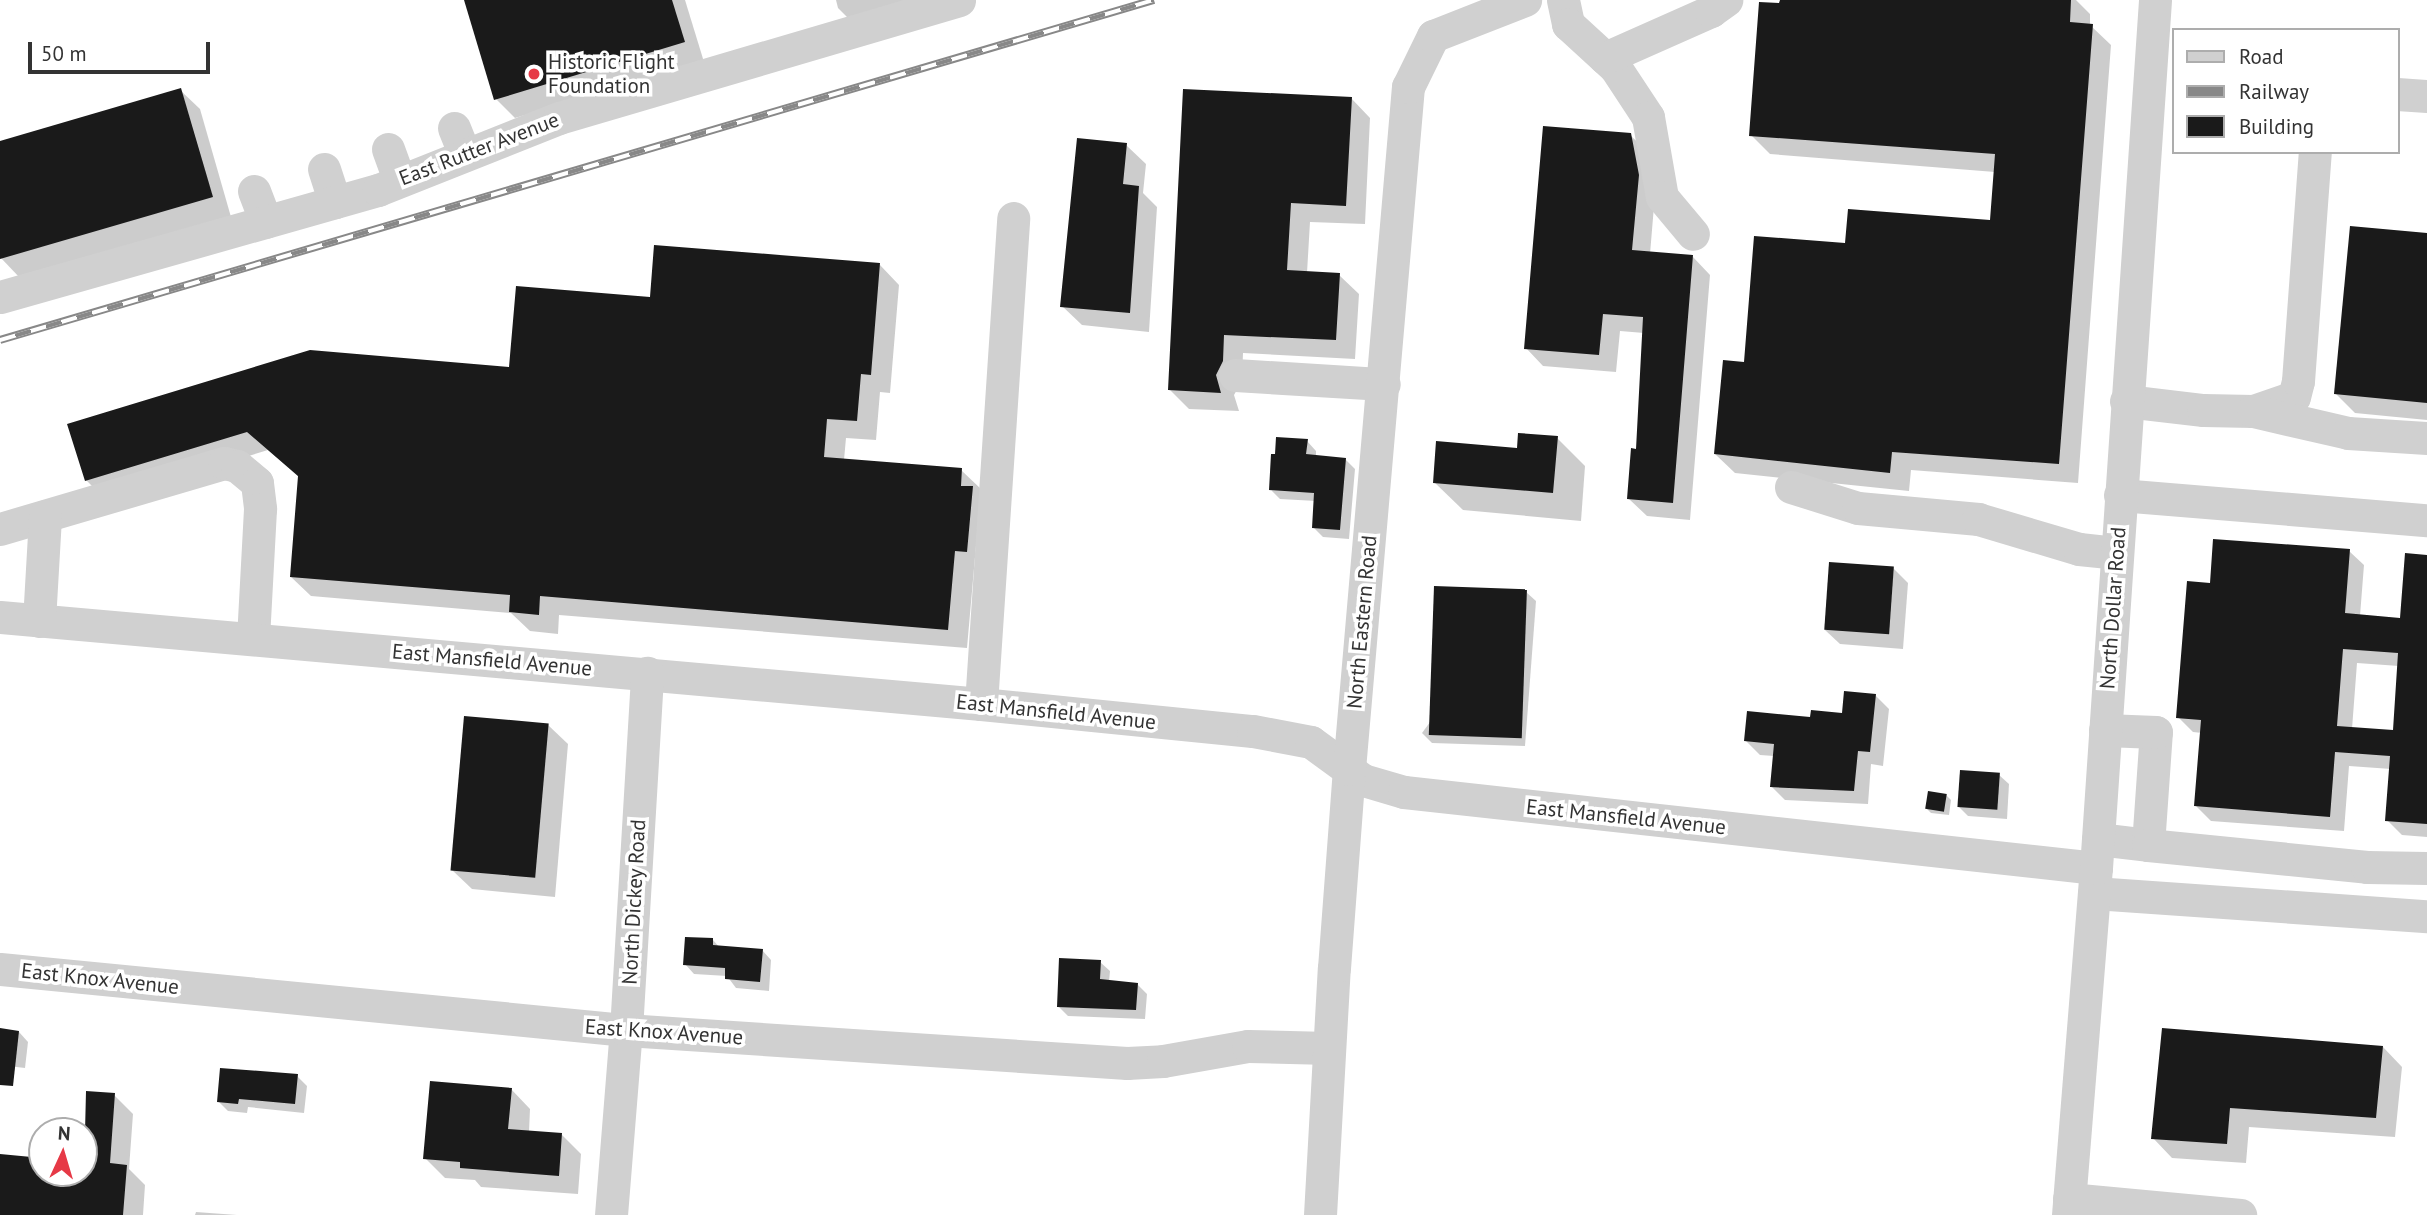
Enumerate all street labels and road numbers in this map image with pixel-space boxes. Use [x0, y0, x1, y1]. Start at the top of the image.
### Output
street label: East Rutter Avenue [395, 107, 563, 191]
street label: North Dollar Road [2095, 526, 2131, 690]
street label: North Eastern Road [1342, 534, 1382, 710]
street label: East Mansfield Avenue [391, 639, 593, 681]
street label: East Mansfield Avenue [955, 689, 1157, 735]
street label: East Mansfield Avenue [1525, 794, 1727, 840]
street label: North Dickey Road [617, 818, 651, 986]
street label: East Knox Avenue [19, 958, 181, 1000]
street label: East Knox Avenue [583, 1014, 745, 1050]

